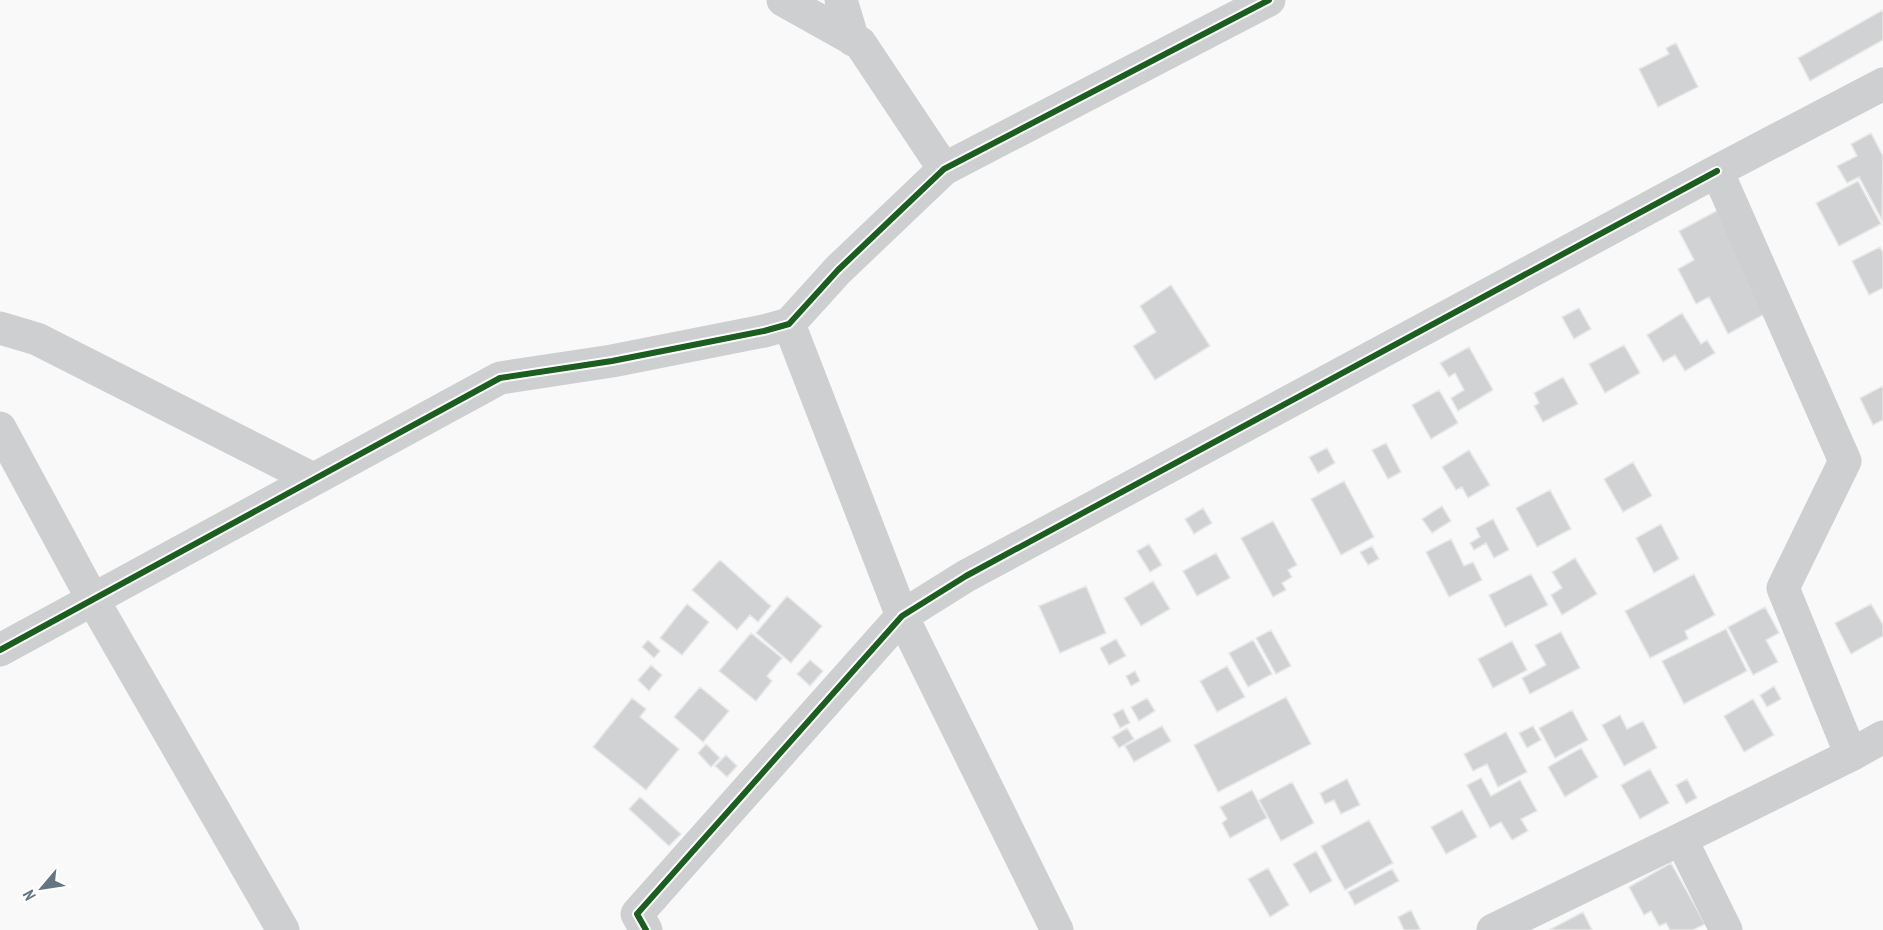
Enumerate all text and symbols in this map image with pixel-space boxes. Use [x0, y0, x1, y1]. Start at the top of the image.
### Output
north arrow [12, 858, 72, 918]
text: N [18, 887, 40, 904]

